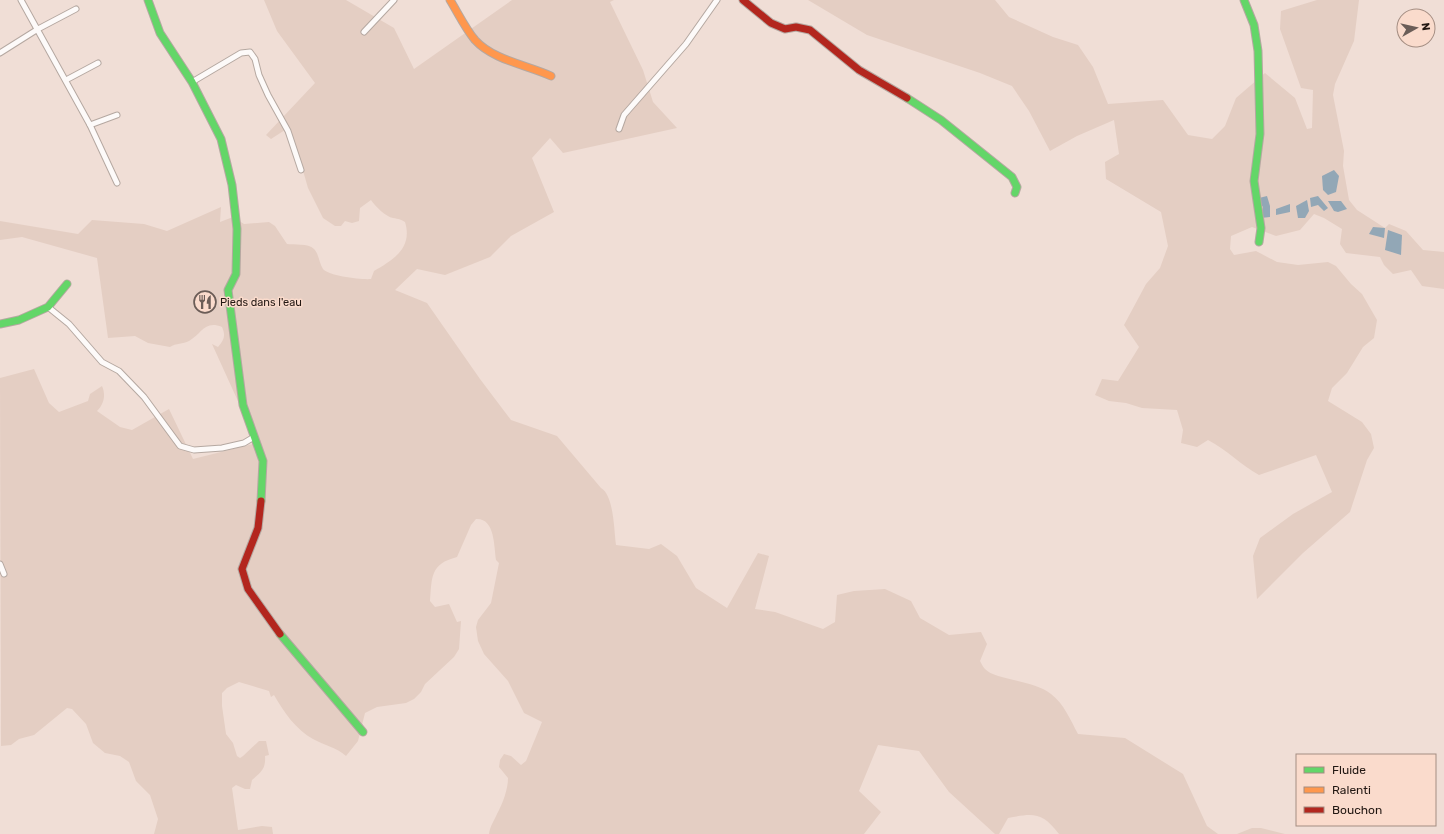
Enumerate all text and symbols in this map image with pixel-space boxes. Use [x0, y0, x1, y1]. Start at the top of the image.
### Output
north arrow [1396, 8, 1436, 48]
text: N [1418, 22, 1432, 32]
restaurant icon: Pieds dans l'eau [192, 289, 218, 315]
place label: Pieds dans l'eau [220, 296, 302, 309]
legend [1296, 754, 1436, 826]
text: Fluide [1332, 763, 1366, 777]
text: Ralenti [1332, 783, 1371, 797]
text: Bouchon [1332, 803, 1382, 817]

